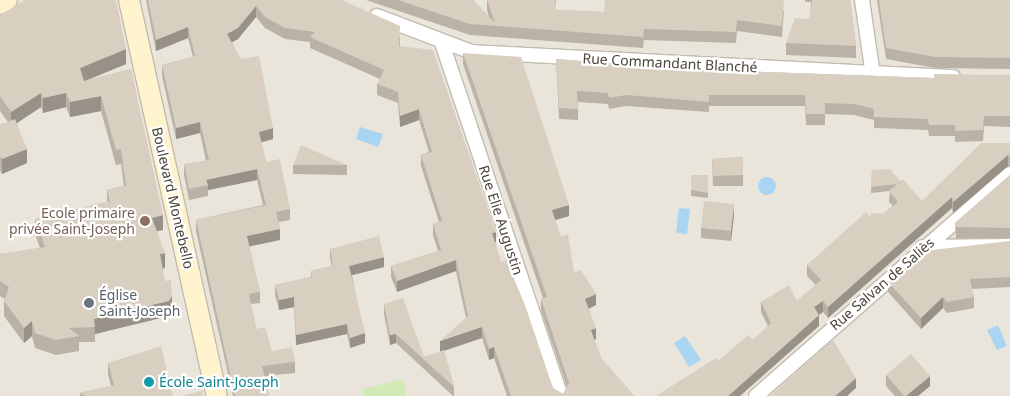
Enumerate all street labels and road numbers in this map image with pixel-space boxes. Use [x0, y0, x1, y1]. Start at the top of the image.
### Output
street label: Rue Commandant Blanché [582, 50, 758, 76]
street label: Boulevard Montebello [148, 125, 198, 271]
street label: Rue Elie Augustin [475, 163, 527, 277]
street label: Rue Salvan de Saliès [826, 234, 938, 334]

